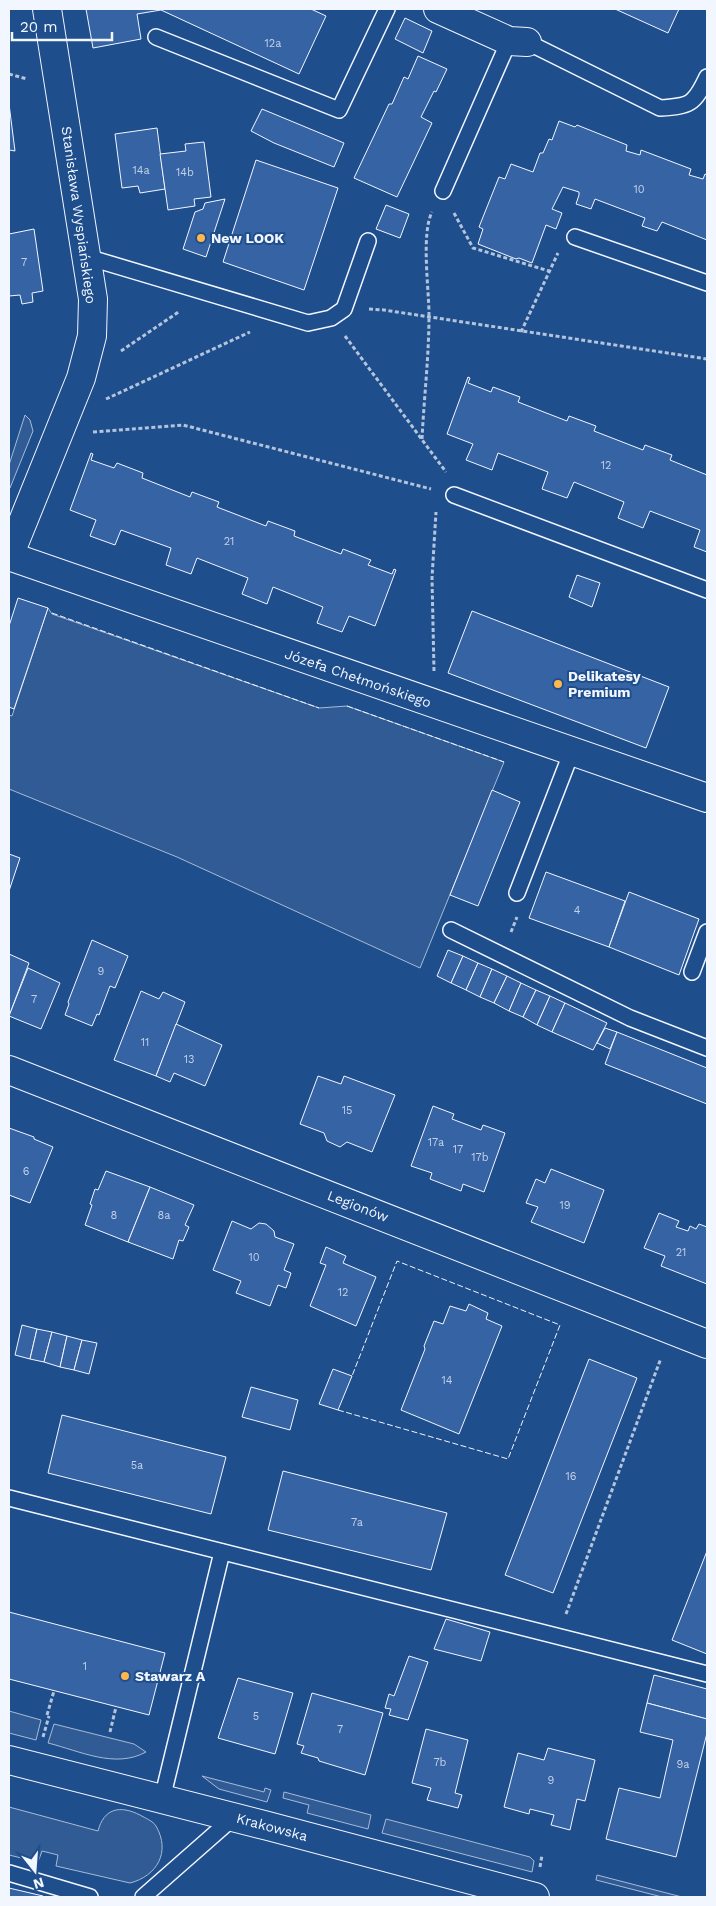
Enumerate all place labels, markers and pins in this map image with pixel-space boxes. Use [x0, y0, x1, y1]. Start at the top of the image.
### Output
place label: New LOOK [211, 230, 284, 246]
marker: New LOOK [195, 232, 207, 244]
place label: Delikatesy Premium [568, 668, 641, 700]
marker: Delikatesy Premium [552, 678, 564, 690]
place label: Stawarz A [135, 1668, 206, 1684]
marker: Stawarz A [119, 1670, 131, 1682]

